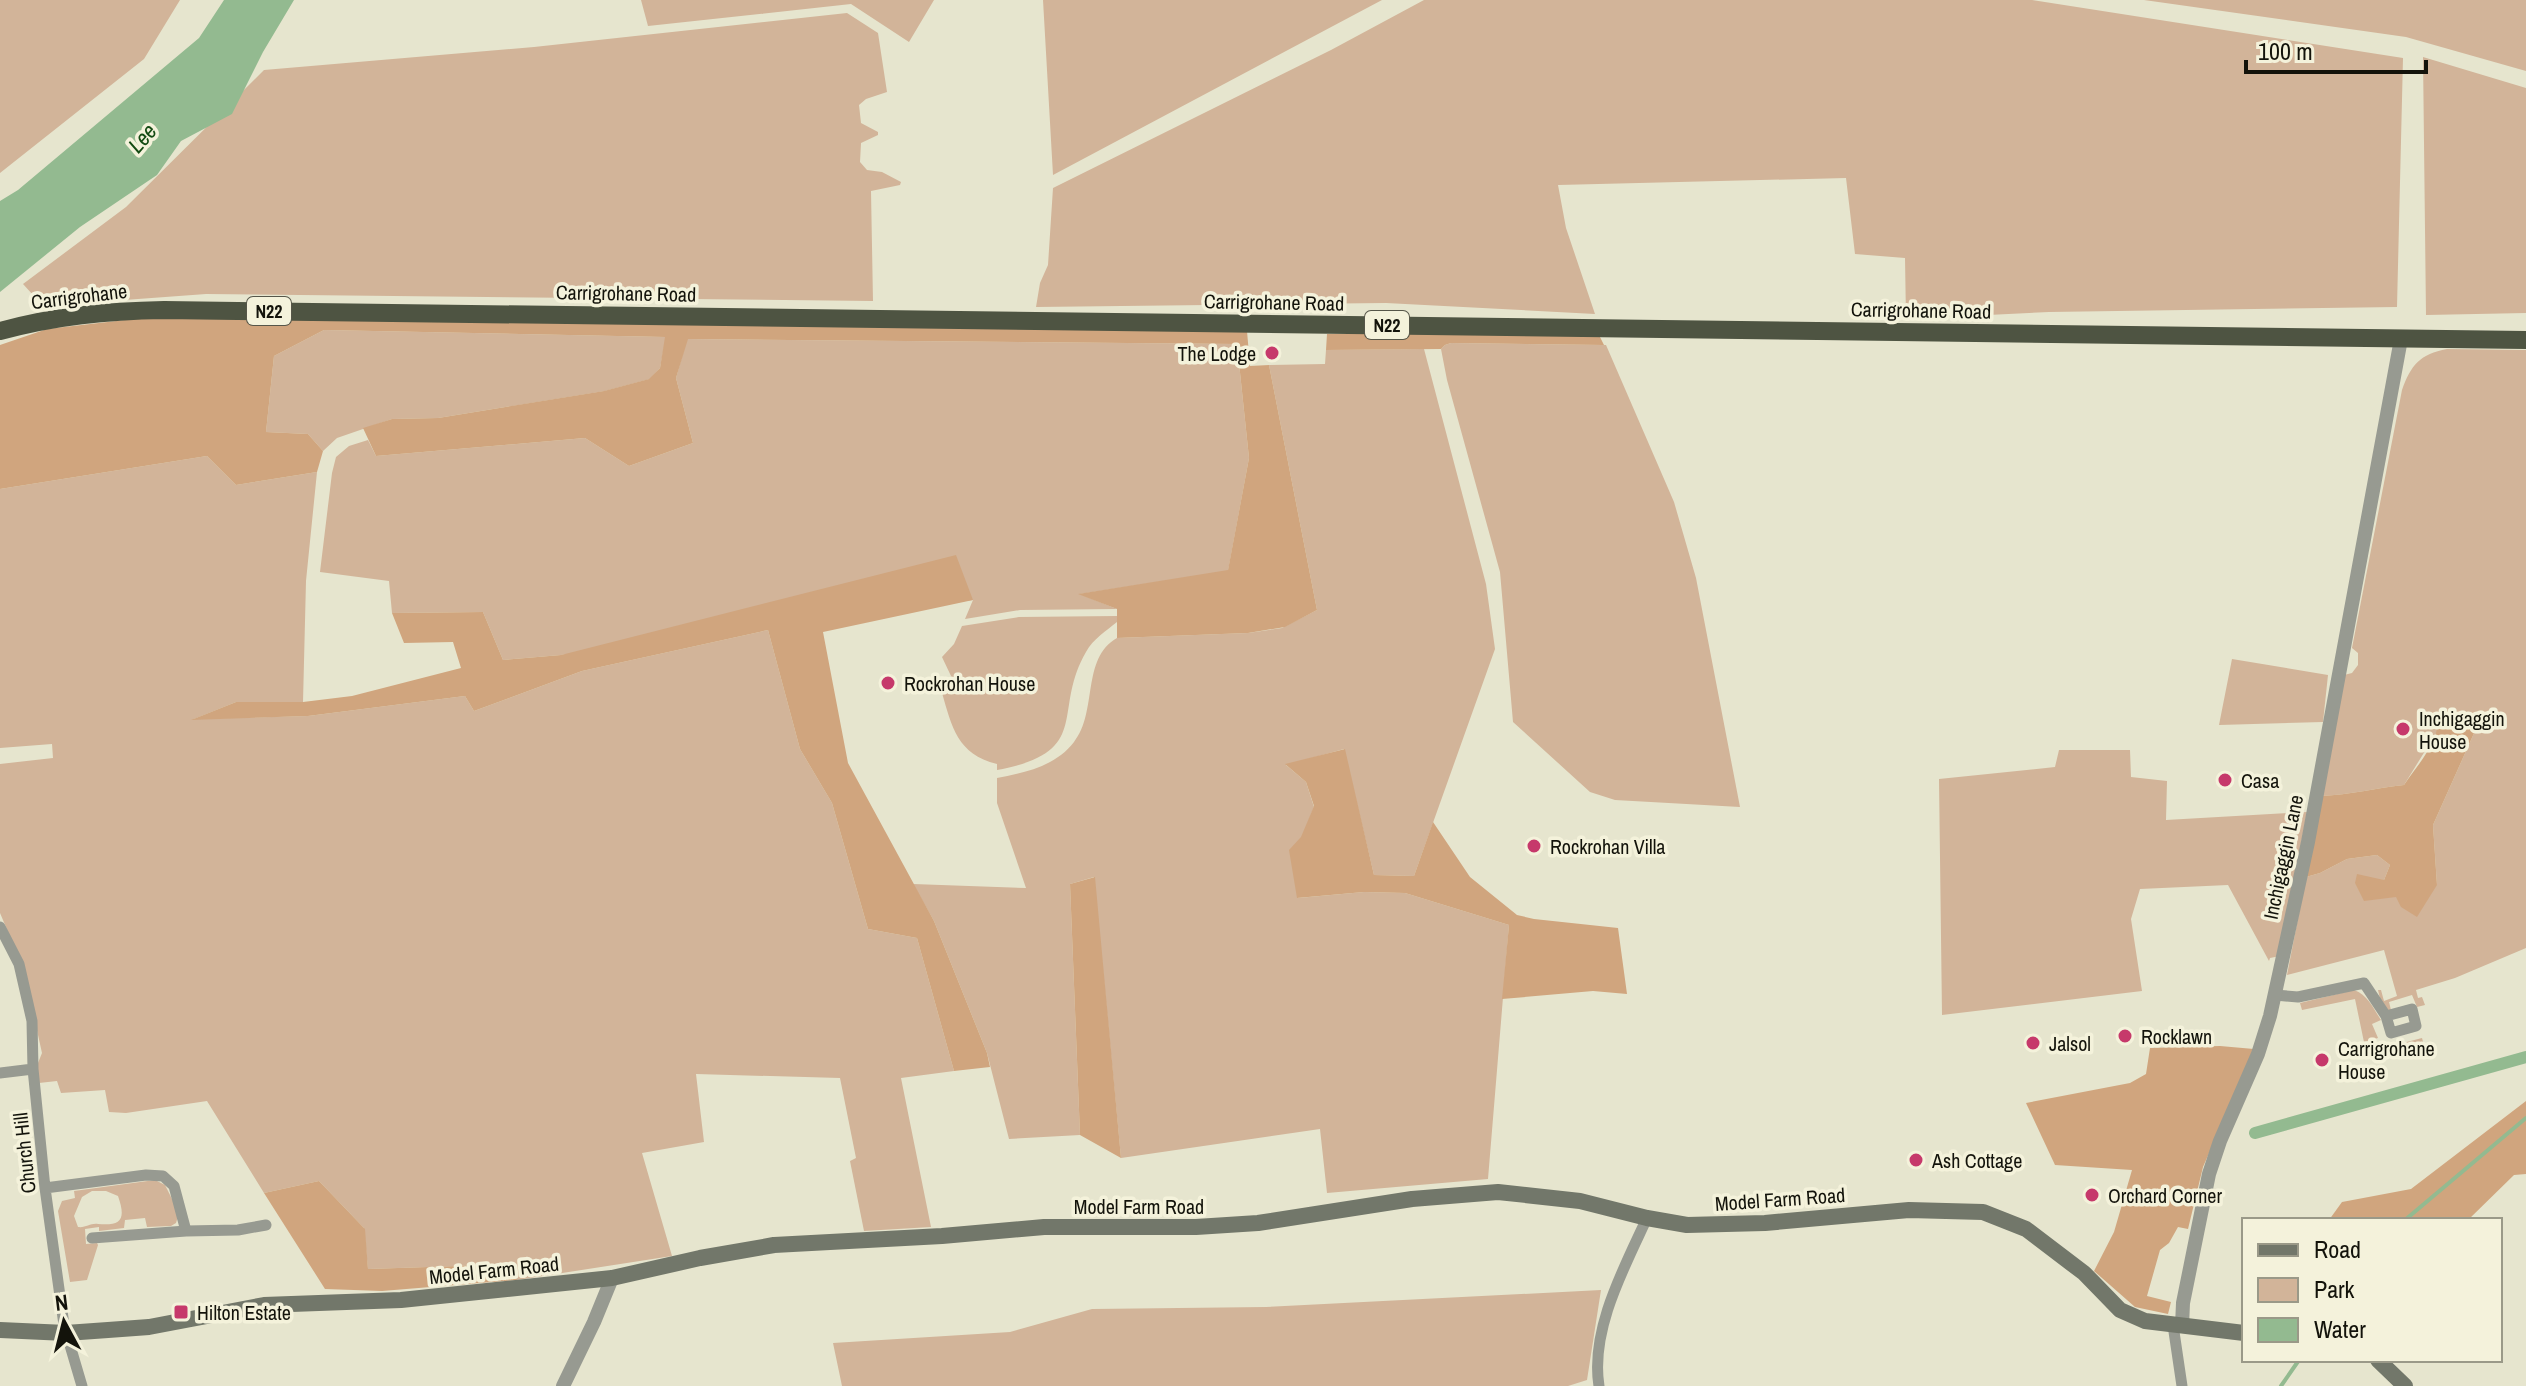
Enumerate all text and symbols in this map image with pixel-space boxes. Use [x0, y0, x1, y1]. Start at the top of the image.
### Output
scale bar [2246, 24, 2426, 74]
text: 100 m [2258, 35, 2313, 67]
water label: Lee [121, 117, 163, 159]
street label: Carrigrohane [29, 277, 129, 315]
street label: Carrigrohane Road [556, 278, 696, 308]
street label: Carrigrohane Road [1204, 287, 1344, 317]
street label: Carrigrohane Road [1851, 295, 1991, 325]
road number: N22 [247, 297, 291, 325]
road number: N22 [1365, 311, 1409, 339]
place label: The Lodge [1178, 340, 1256, 367]
marker: The Lodge [1263, 344, 1281, 362]
place label: Rockrohan House [904, 670, 1035, 697]
marker: Rockrohan House [879, 674, 897, 692]
place label: Inchigaggin House [2419, 705, 2505, 755]
marker: Inchigaggin House [2394, 720, 2412, 738]
place label: Casa [2241, 767, 2279, 794]
marker: Casa [2216, 771, 2234, 789]
street label: Inchigaggin Lane [2257, 792, 2309, 922]
place label: Rockrohan Villa [1550, 833, 1665, 860]
marker: Rockrohan Villa [1525, 837, 1543, 855]
place label: Rocklawn [2141, 1023, 2212, 1050]
marker: Rocklawn [2116, 1027, 2134, 1045]
place label: Jalsol [2049, 1030, 2091, 1057]
marker: Jalsol [2024, 1034, 2042, 1052]
place label: Carrigrohane House [2338, 1035, 2435, 1085]
marker: Carrigrohane House [2313, 1051, 2331, 1069]
street label: Church Hill [6, 1111, 42, 1195]
place label: Ash Cottage [1931, 1147, 2022, 1174]
marker: Ash Cottage [1907, 1151, 1925, 1169]
street label: Model Farm Road [1714, 1181, 1846, 1217]
place label: Orchard Corner [2108, 1182, 2222, 1209]
marker: Orchard Corner [2083, 1186, 2101, 1204]
street label: Model Farm Road [1074, 1193, 1204, 1220]
legend [2242, 1218, 2502, 1362]
text: Road [2314, 1233, 2361, 1265]
street label: Model Farm Road [428, 1250, 560, 1290]
text: Park [2314, 1273, 2355, 1305]
north arrow [24, 1282, 104, 1362]
text: N [53, 1286, 70, 1318]
place label: Hilton Estate [197, 1299, 291, 1326]
marker: Hilton Estate [172, 1303, 190, 1321]
text: Water [2314, 1313, 2366, 1345]

